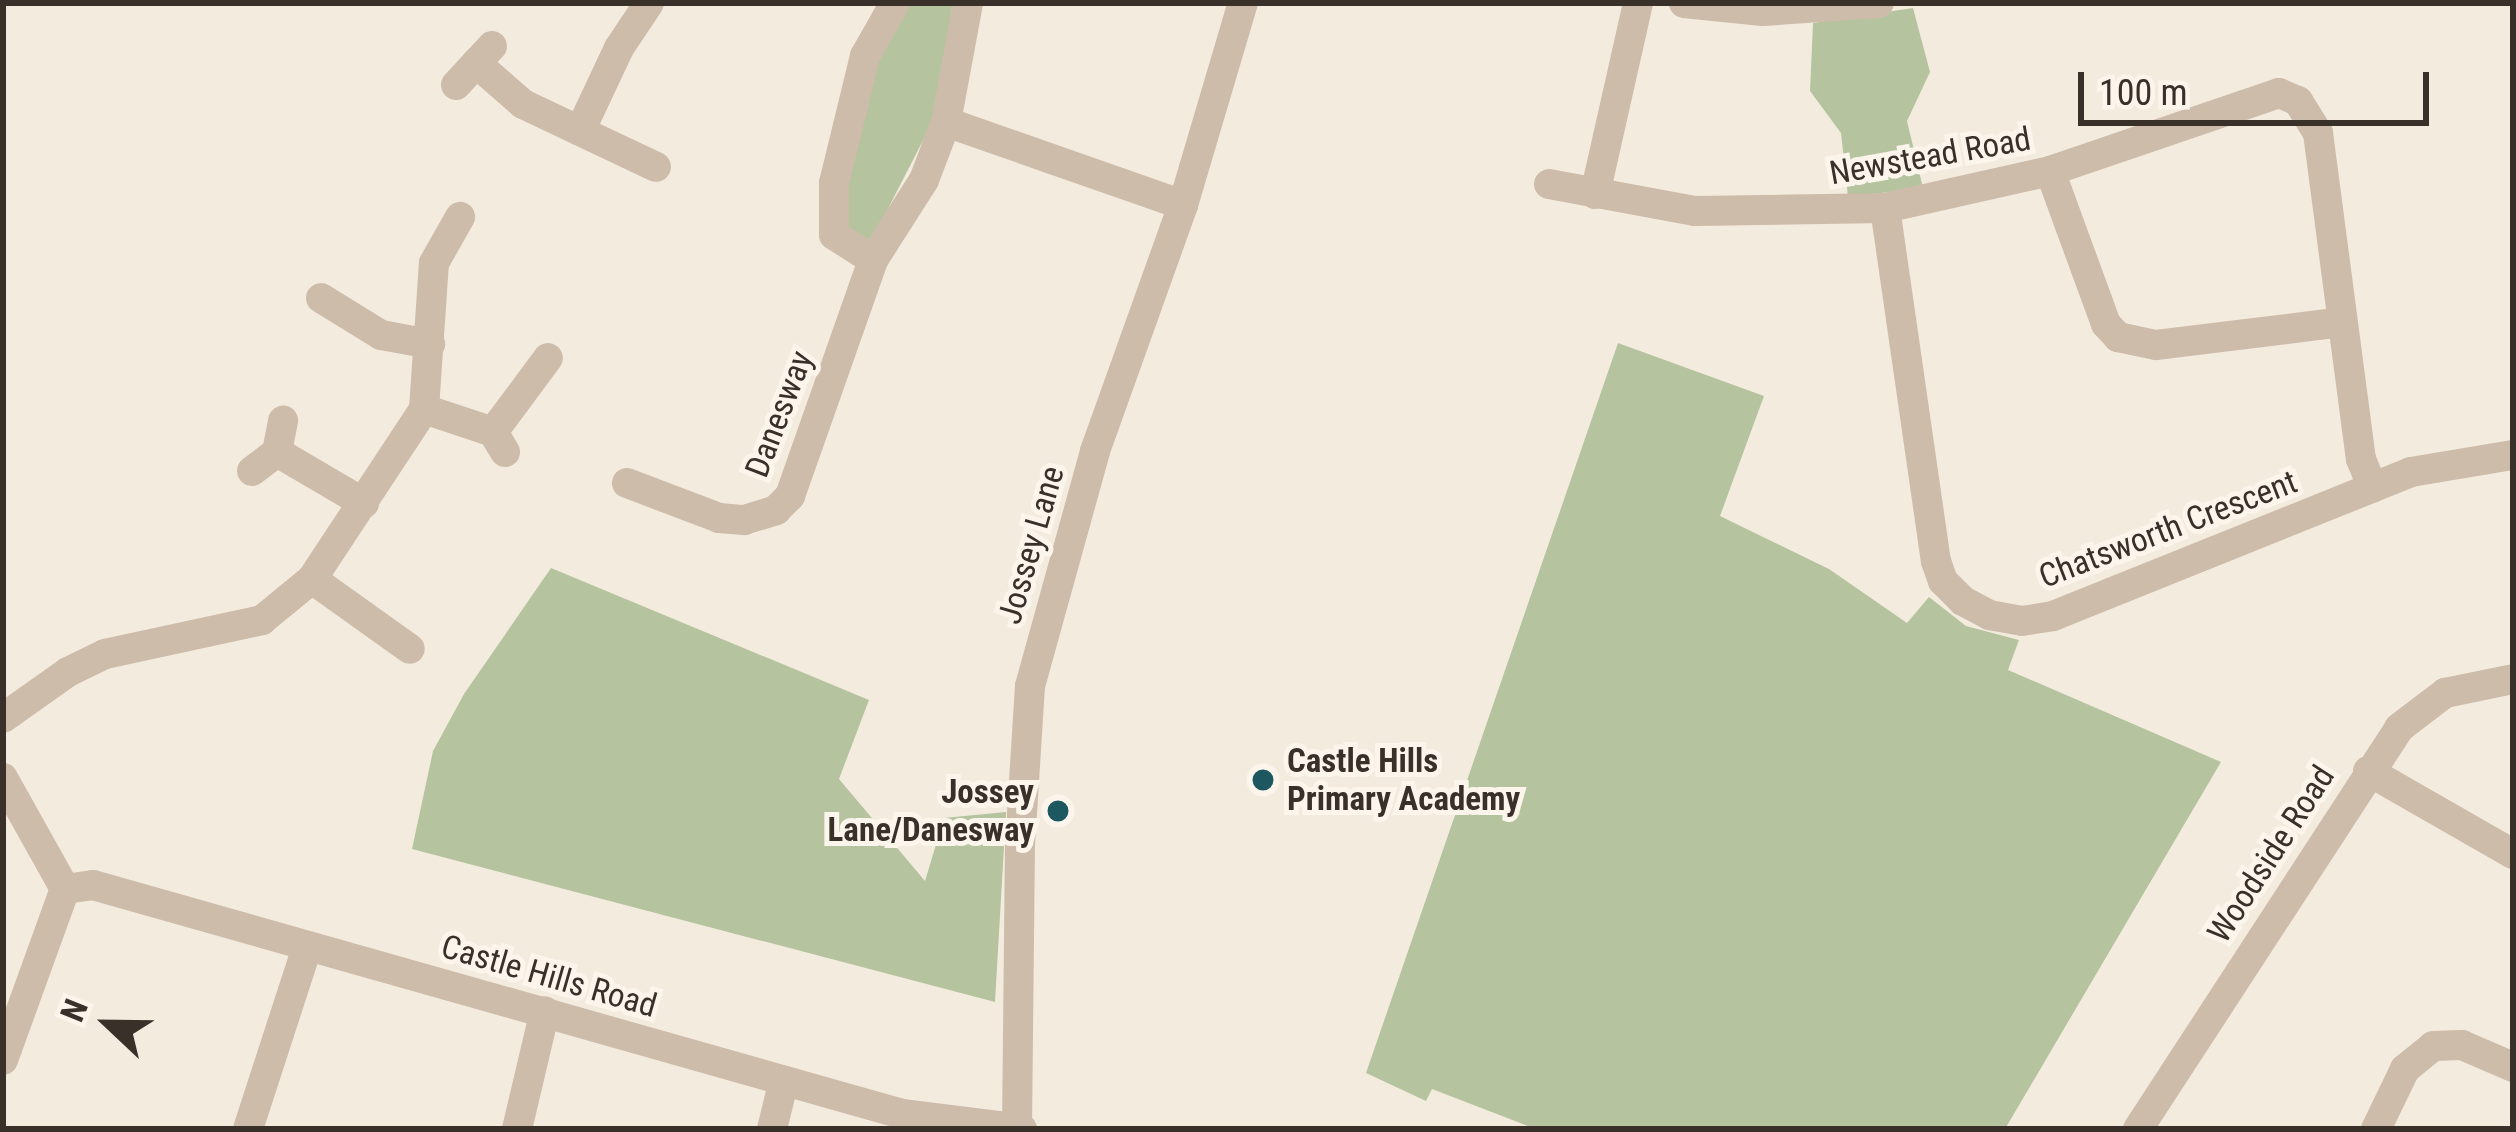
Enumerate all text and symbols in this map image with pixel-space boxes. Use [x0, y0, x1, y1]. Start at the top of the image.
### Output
scale bar [2084, 48, 2435, 122]
text: 100 m [2099, 72, 2188, 114]
street label: Newstead Road [1826, 119, 2034, 193]
street label: Danesway [737, 345, 821, 483]
street label: Jossey Lane [990, 462, 1072, 628]
street label: Chatsworth Crescent [2034, 462, 2302, 596]
place label: Castle Hills Primary Academy [1287, 741, 1520, 819]
street label: Woodside Road [2199, 758, 2343, 950]
marker: Castle Hills Primary Academy [1250, 767, 1276, 793]
place label: Jossey Lane/Danesway [828, 772, 1034, 850]
marker: Jossey Lane/Danesway [1045, 798, 1071, 824]
street label: Castle Hills Road [437, 926, 661, 1026]
north arrow [48, 964, 168, 1084]
text: N [52, 994, 96, 1027]

